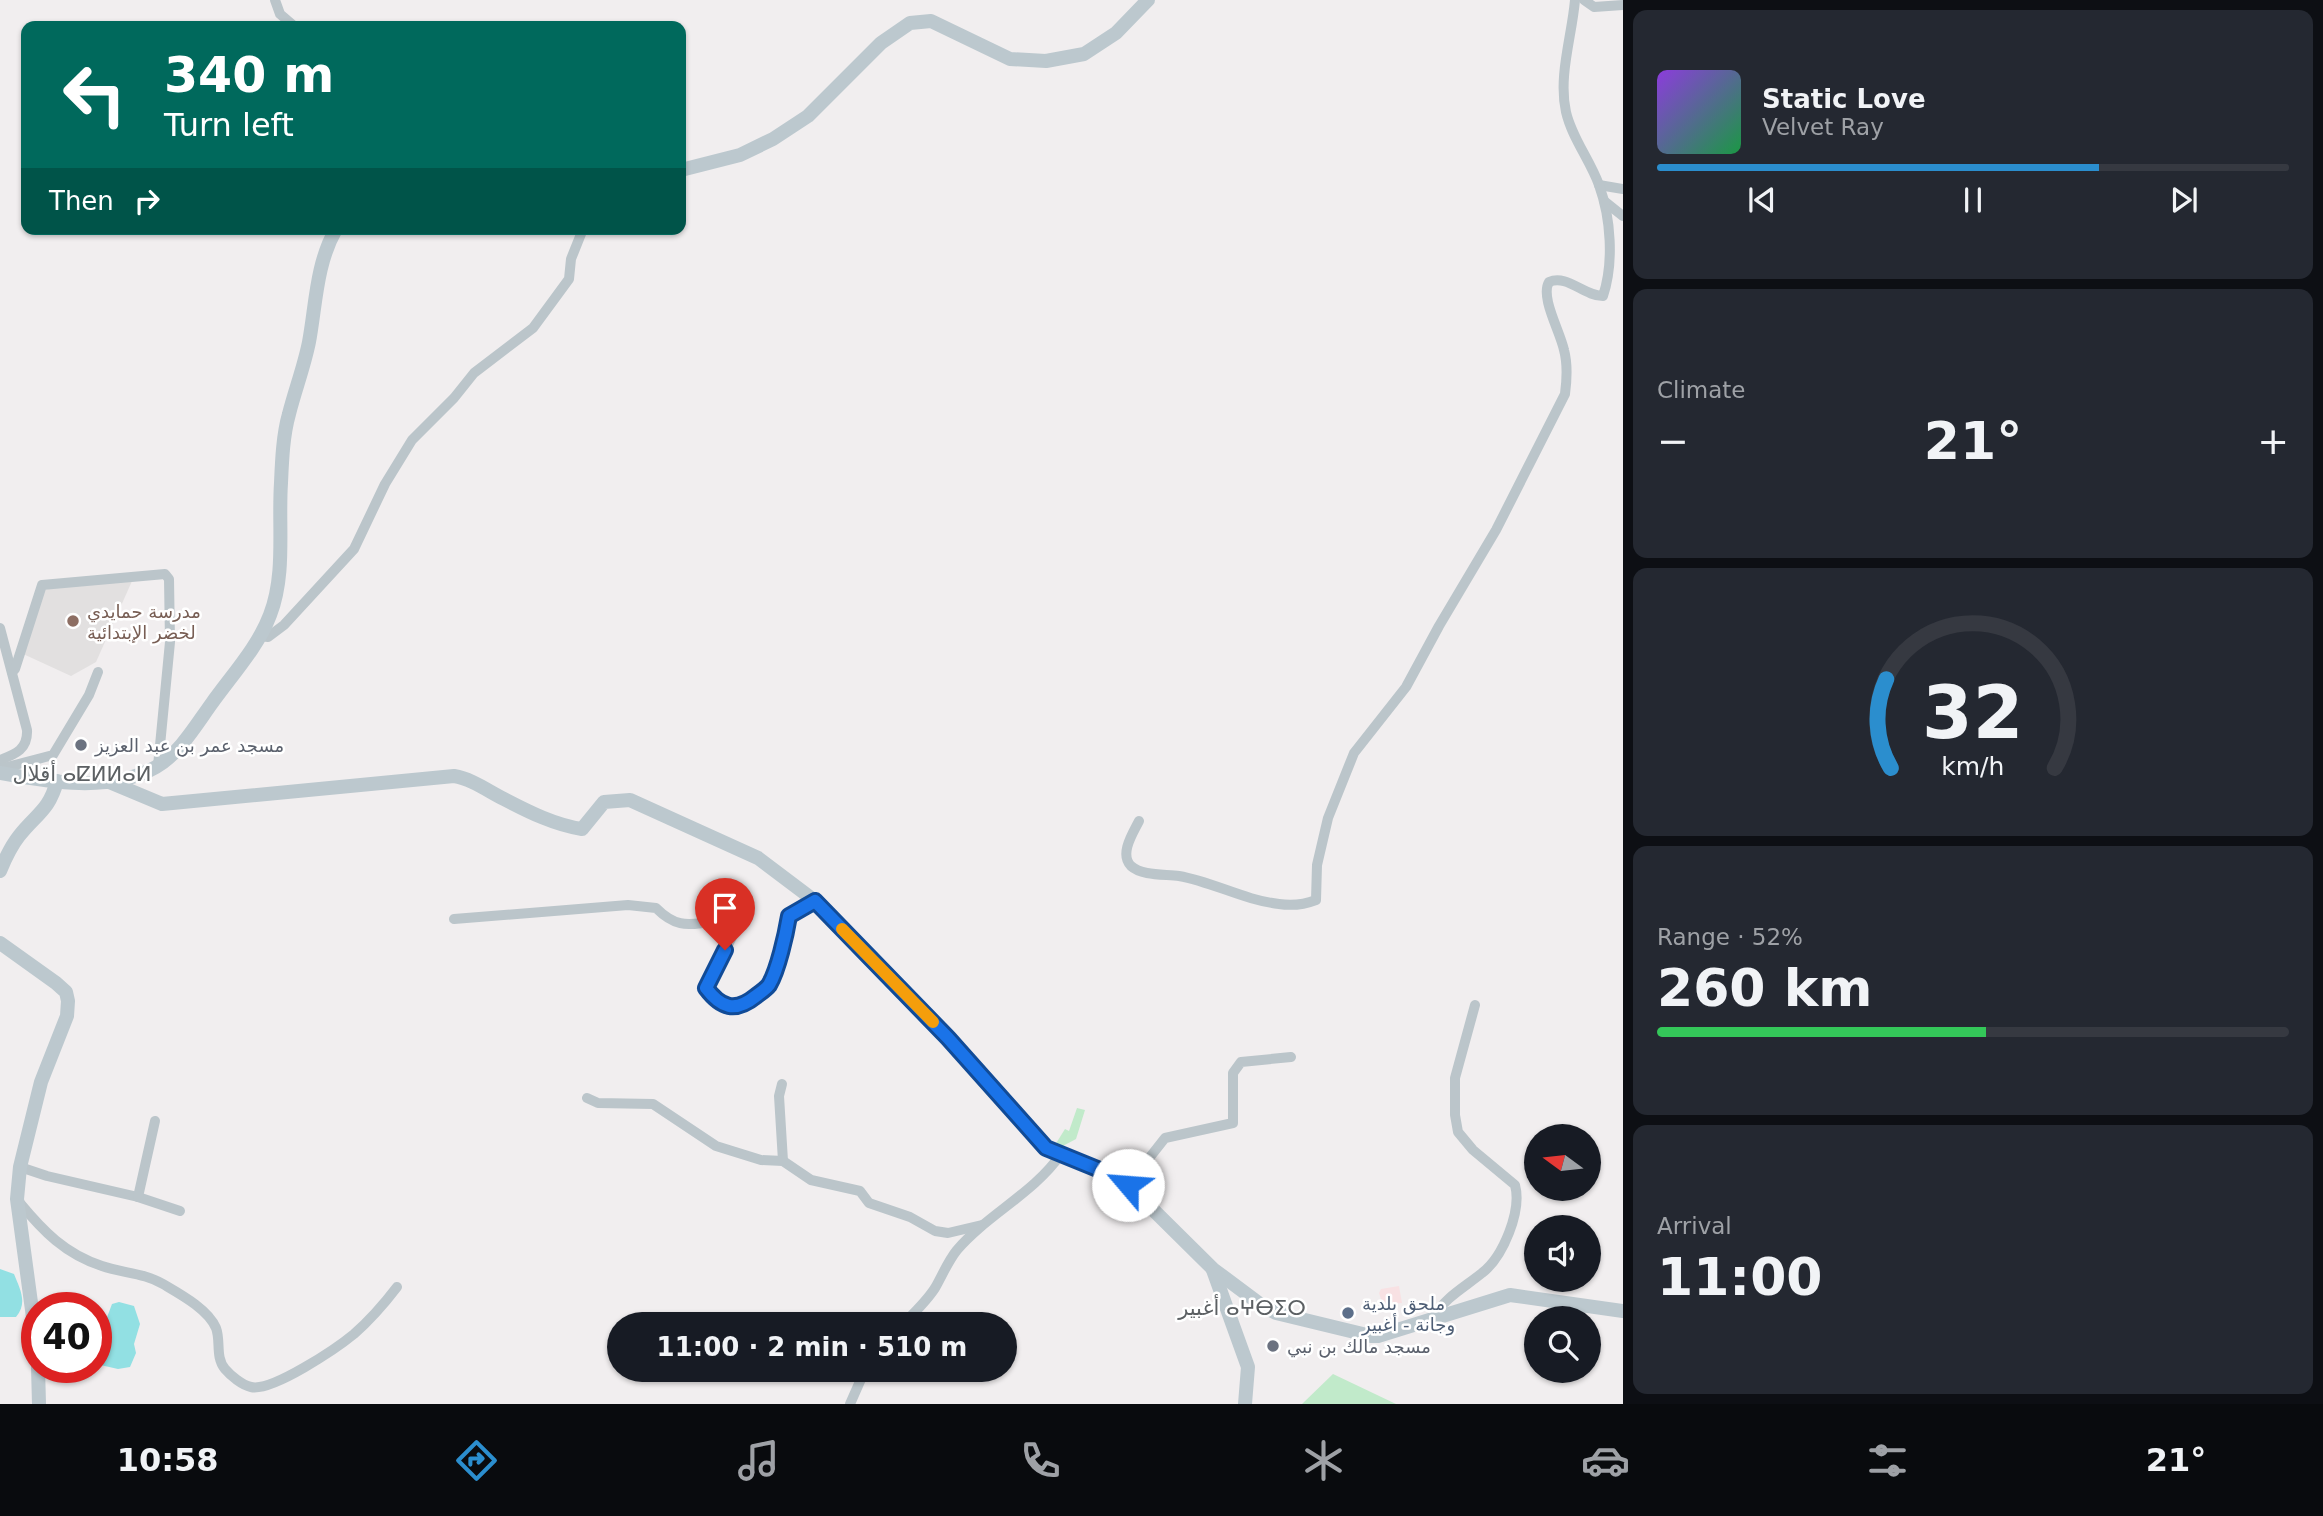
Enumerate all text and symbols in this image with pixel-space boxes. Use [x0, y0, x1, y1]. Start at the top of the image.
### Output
text: 340 m [164, 47, 334, 104]
icon: left [49, 49, 140, 140]
text: Static Love [1762, 84, 1926, 114]
text: Turn left [164, 106, 294, 144]
text: Velvet Ray [1762, 114, 1884, 140]
icon: previous [1743, 181, 1781, 219]
icon: pause [1954, 181, 1992, 219]
icon: next [2165, 181, 2203, 219]
icon: right [128, 182, 166, 220]
text: Then [49, 186, 114, 216]
text: Climate [1657, 377, 1746, 403]
text: 21° [1924, 411, 2022, 471]
text: − [1657, 419, 1689, 463]
text: + [2257, 419, 2289, 463]
place label: مدرسة حمايدي لخضر الإبتدائية [87, 601, 201, 644]
marker: مدرسة حمايدي لخضر الإبتدائية [65, 613, 81, 629]
text: 32 [1922, 670, 2024, 755]
place label: مسجد عمر بن عبد العزيز [94, 735, 284, 757]
marker: مسجد عمر بن عبد العزيز [73, 737, 89, 753]
text: km/h [1941, 752, 2005, 781]
district label: أقلال ⴰⵇⵍⵍⴰⵍ [12, 760, 152, 786]
pin [695, 878, 755, 950]
icon: arrive [706, 889, 744, 927]
text: Range · 52% [1657, 924, 1803, 950]
text: 260 km [1657, 958, 1872, 1018]
north arrow [1524, 1124, 1601, 1200]
map controls [1524, 1124, 1601, 1383]
position arrow [1091, 1148, 1165, 1222]
text: Arrival [1657, 1213, 1732, 1239]
button: sound [1524, 1215, 1601, 1292]
text: 11:00 [1657, 1247, 1823, 1307]
speed limit sign: 40 [21, 1292, 112, 1383]
place label: ملحق بلدية وجانة - أغبير [1361, 1293, 1455, 1336]
district label: أغبير ⴰⵖⴱⵉⵔ [1177, 1294, 1306, 1320]
marker: ملحق بلدية وجانة - أغبير [1340, 1305, 1356, 1321]
button: search [1524, 1306, 1601, 1383]
text: 11:00 · 2 min · 510 m [657, 1332, 967, 1362]
place label: مسجد مالك بن نبي [1287, 1336, 1431, 1358]
marker: مسجد مالك بن نبي [1265, 1338, 1281, 1354]
icon: directions [452, 1436, 501, 1485]
icon: music [734, 1436, 783, 1485]
icon: phone [1016, 1436, 1065, 1485]
icon: climate [1299, 1436, 1348, 1485]
icon: car [1581, 1436, 1630, 1485]
icon: filters [1863, 1436, 1912, 1485]
text: 10:58 [117, 1441, 219, 1479]
text: 21° [2146, 1441, 2206, 1479]

